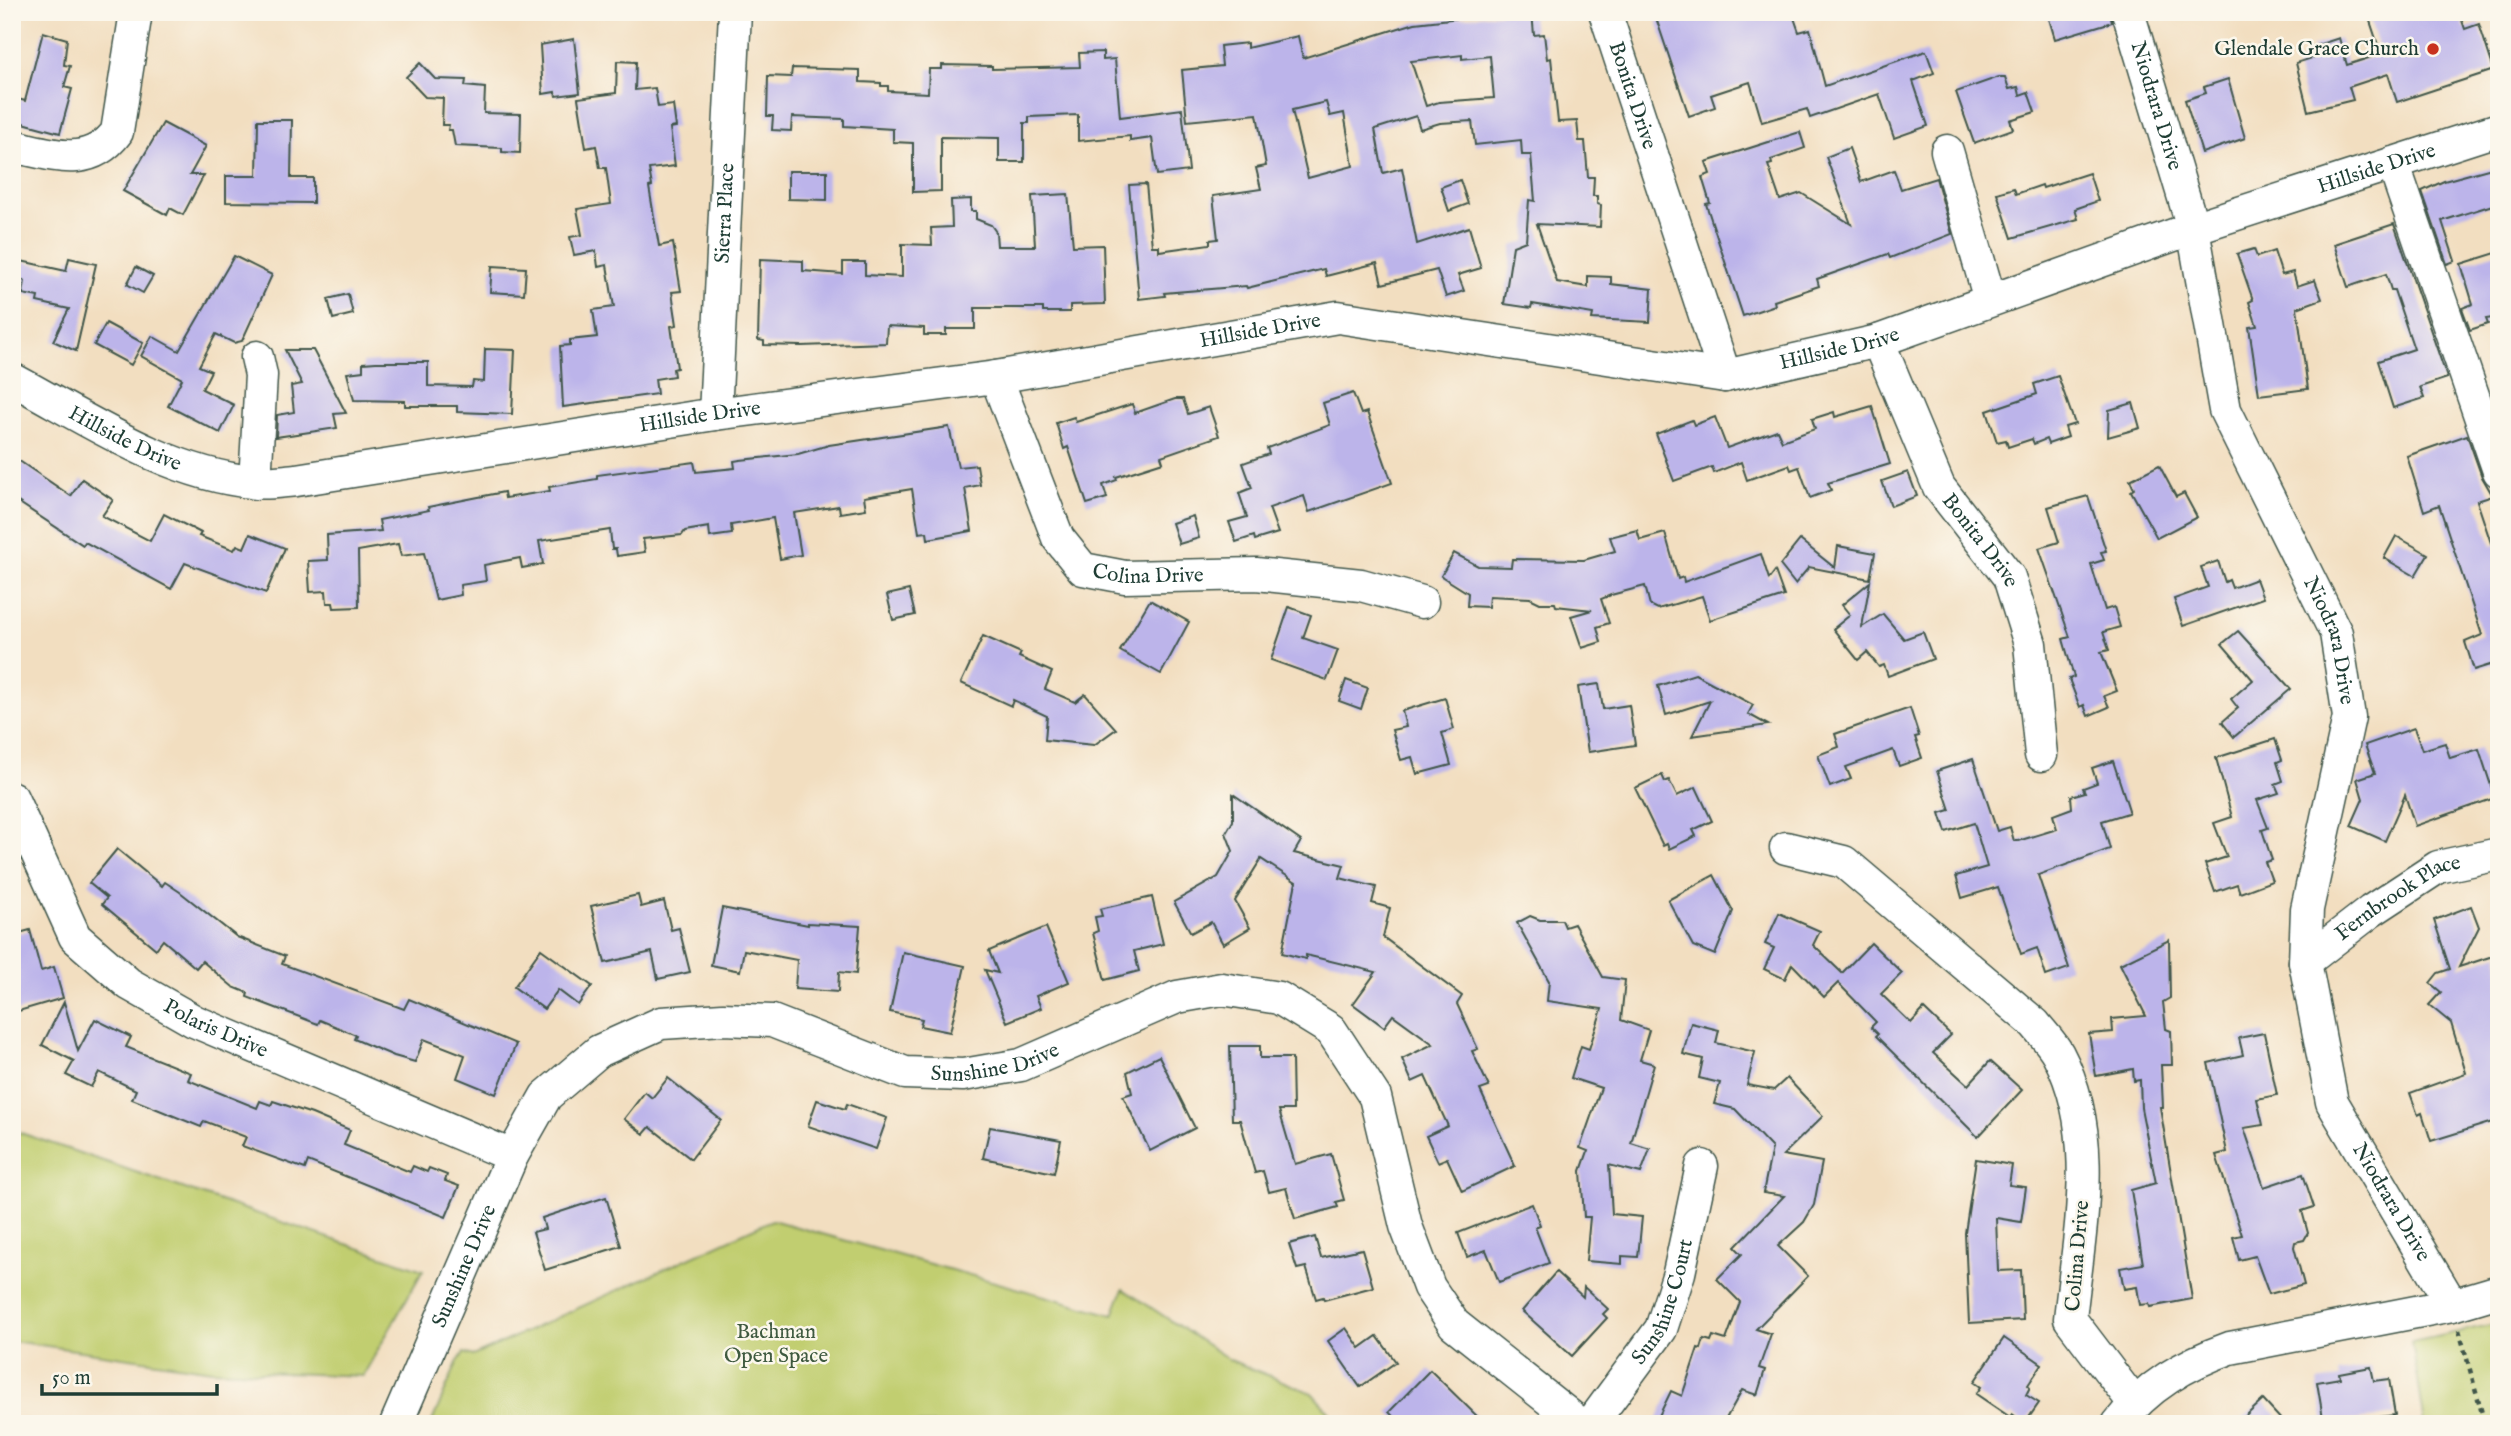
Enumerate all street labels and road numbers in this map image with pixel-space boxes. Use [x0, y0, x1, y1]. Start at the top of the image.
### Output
street label: Bonita Drive [1602, 38, 1663, 153]
street label: Niodrara Drive [2124, 38, 2188, 174]
street label: Hillside Drive [2314, 137, 2439, 200]
street label: Sierra Place [709, 162, 741, 264]
street label: Hillside Drive [1198, 307, 1323, 355]
street label: Hillside Drive [1777, 321, 1903, 377]
street label: Hillside Drive [637, 395, 763, 439]
street label: Hillside Drive [64, 400, 185, 478]
street label: Bonita Drive [1936, 488, 2025, 591]
street label: Colina Drive [1090, 558, 1204, 591]
street label: Niodrara Drive [2297, 572, 2360, 707]
street label: Fernbrook Place [2330, 849, 2463, 947]
street label: Polaris Drive [159, 993, 272, 1064]
street label: Sunshine Drive [930, 1036, 1064, 1089]
street label: Niodrara Drive [2346, 1138, 2437, 1267]
street label: Colina Drive [2060, 1199, 2096, 1313]
street label: Sunshine Drive [426, 1200, 503, 1332]
street label: Sunshine Court [1626, 1236, 1699, 1370]

